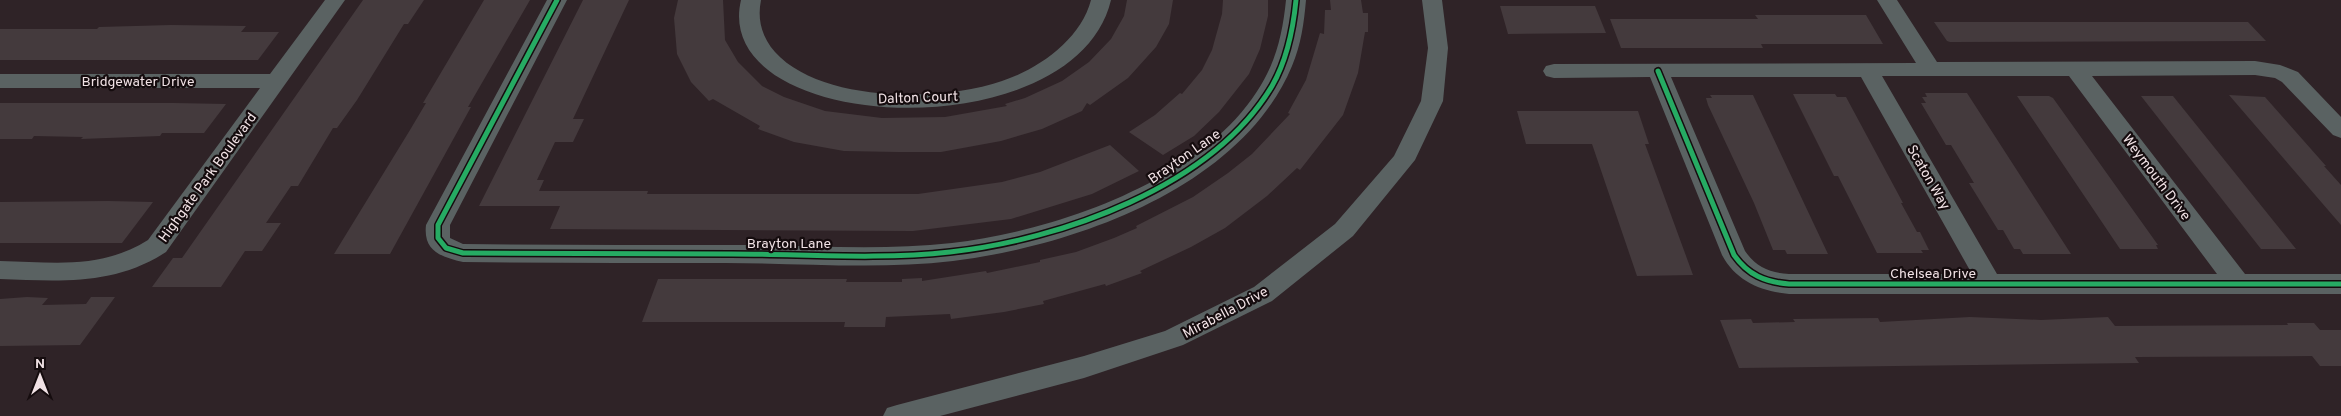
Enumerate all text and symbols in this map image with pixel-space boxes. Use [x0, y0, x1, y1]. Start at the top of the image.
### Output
street label: Bridgewater Drive [82, 74, 194, 91]
street label: Dalton Court [878, 89, 958, 108]
street label: Highgate Park Boulevard [156, 110, 261, 246]
street label: Brayton Lane [1145, 126, 1224, 188]
street label: Weymouth Drive [2118, 132, 2194, 224]
street label: Scaton Way [1902, 142, 1953, 213]
street label: Brayton Lane [747, 236, 831, 253]
street label: Chelsea Drive [1890, 266, 1976, 283]
street label: Mirabella Drive [1180, 284, 1271, 343]
north arrow [15, 351, 65, 401]
text: N [35, 356, 45, 373]

